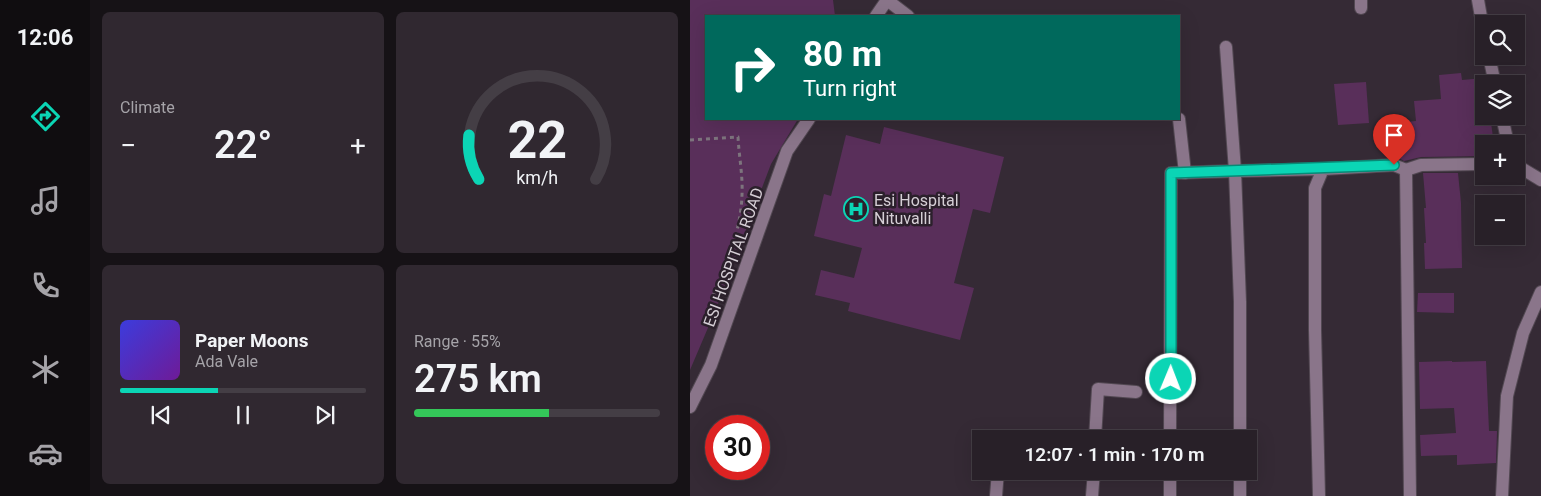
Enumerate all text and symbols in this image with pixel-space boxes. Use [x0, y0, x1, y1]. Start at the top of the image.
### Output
map controls [1475, 15, 1525, 245]
button: search [1475, 15, 1525, 65]
text: 12:06 [17, 25, 73, 50]
text: 80 m [803, 34, 882, 75]
icon: right [720, 35, 785, 100]
button: layers [1475, 75, 1525, 125]
text: Turn right [803, 76, 897, 101]
text: Climate [120, 98, 175, 117]
icon: directions [28, 99, 63, 134]
text: 22 [507, 110, 567, 171]
pin [1373, 114, 1415, 165]
icon: arrive [1380, 121, 1408, 149]
text: 22° [214, 123, 272, 167]
text: − [120, 129, 136, 162]
text: + [350, 129, 366, 162]
button: + [1475, 135, 1525, 185]
text: km/h [516, 167, 558, 188]
icon: music [28, 183, 63, 218]
street label: ESI HOSPITAL ROAD [699, 185, 767, 329]
place label: Esi Hospital Nituvalli [874, 191, 959, 228]
button: − [1475, 195, 1525, 245]
hospital icon: Esi Hospital Nituvalli [843, 196, 869, 222]
icon: phone [28, 268, 63, 303]
text: Paper Moons [195, 329, 308, 352]
text: Range · 55% [414, 332, 501, 351]
icon: climate [28, 352, 63, 387]
text: Ada Vale [195, 352, 258, 371]
position arrow [1144, 352, 1196, 404]
text: 275 km [414, 357, 542, 401]
icon: previous [147, 401, 175, 429]
icon: pause [229, 401, 257, 429]
icon: next [311, 401, 339, 429]
speed limit sign: 30 [705, 415, 770, 480]
icon: car [28, 436, 63, 471]
text: 12:07 · 1 min · 170 m [1024, 443, 1205, 466]

